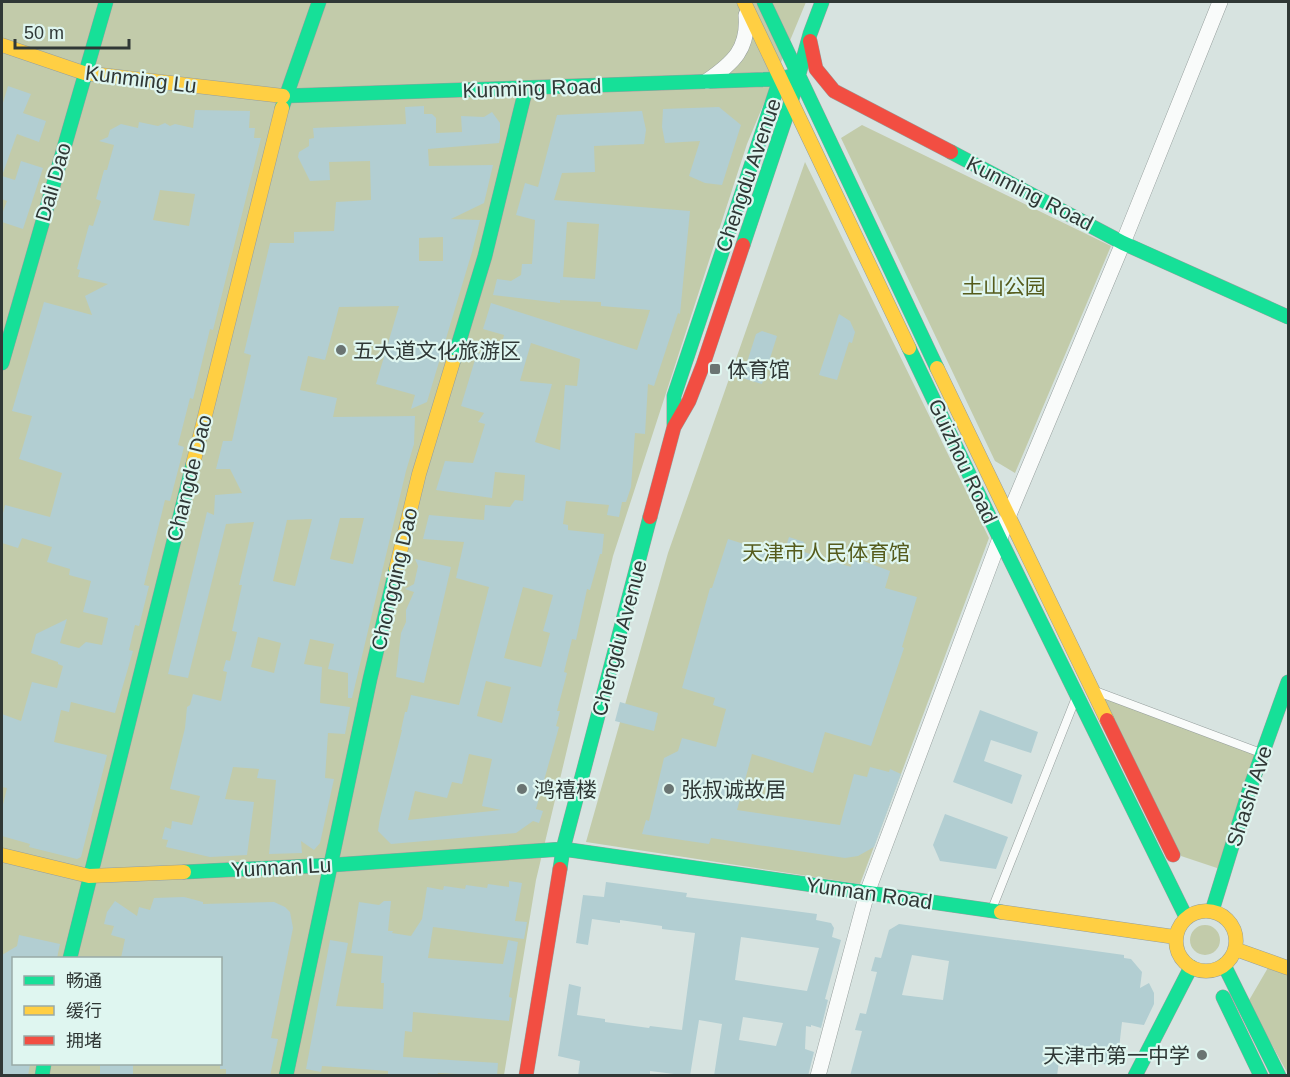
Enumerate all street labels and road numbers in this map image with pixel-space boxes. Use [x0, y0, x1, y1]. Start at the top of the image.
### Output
street label: Kunming Lu [84, 61, 198, 97]
street label: Kunming Road [462, 74, 602, 102]
street label: Chengdu Avenue [711, 95, 785, 255]
street label: Dali Dao [31, 140, 75, 224]
street label: Kunming Road [963, 151, 1097, 235]
street label: Guizhou Road [924, 395, 1002, 527]
street label: Changde Dao [162, 412, 216, 544]
street label: Chongqing Dao [366, 505, 422, 653]
street label: Chengdu Avenue [587, 557, 651, 719]
street label: Shashi Ave [1222, 743, 1276, 849]
street label: Yunnan Lu [230, 853, 332, 881]
street label: Yunnan Road [804, 873, 934, 913]

